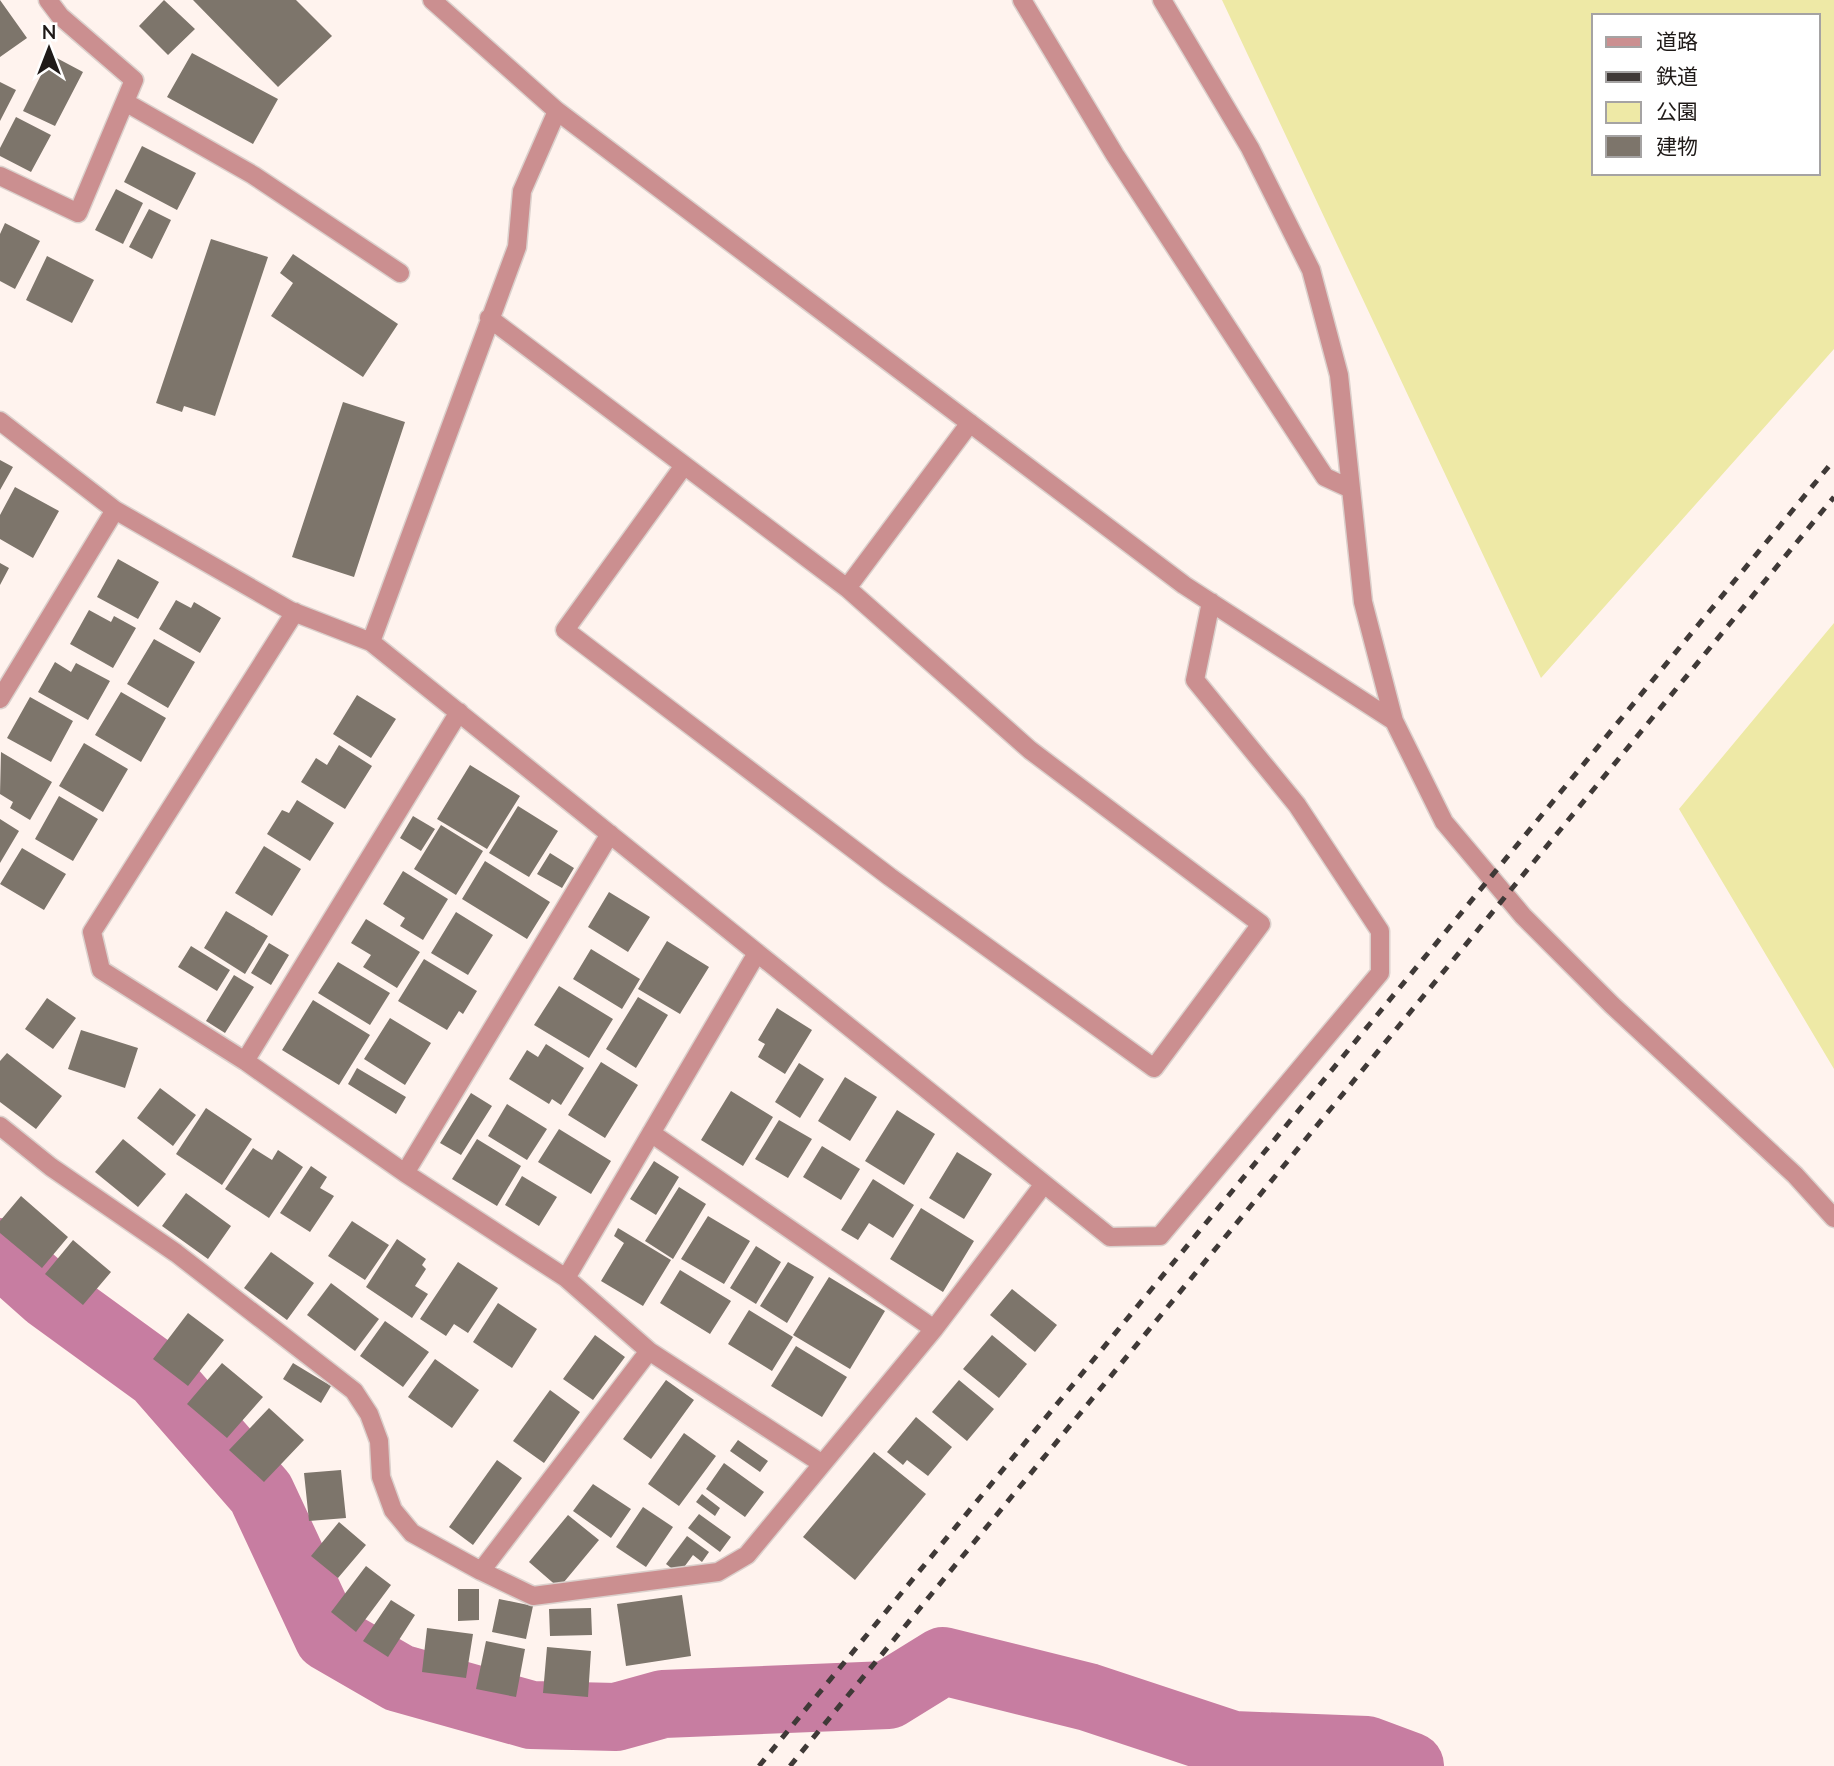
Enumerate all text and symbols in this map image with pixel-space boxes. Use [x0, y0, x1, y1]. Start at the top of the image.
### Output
north arrow [14, 14, 84, 84]
legend [1592, 14, 1820, 175]
text: N [42, 20, 56, 43]
text: 道路 [1656, 28, 1698, 53]
text: 鉄道 [1656, 63, 1698, 88]
text: 公園 [1656, 98, 1698, 123]
text: 建物 [1656, 133, 1698, 158]

